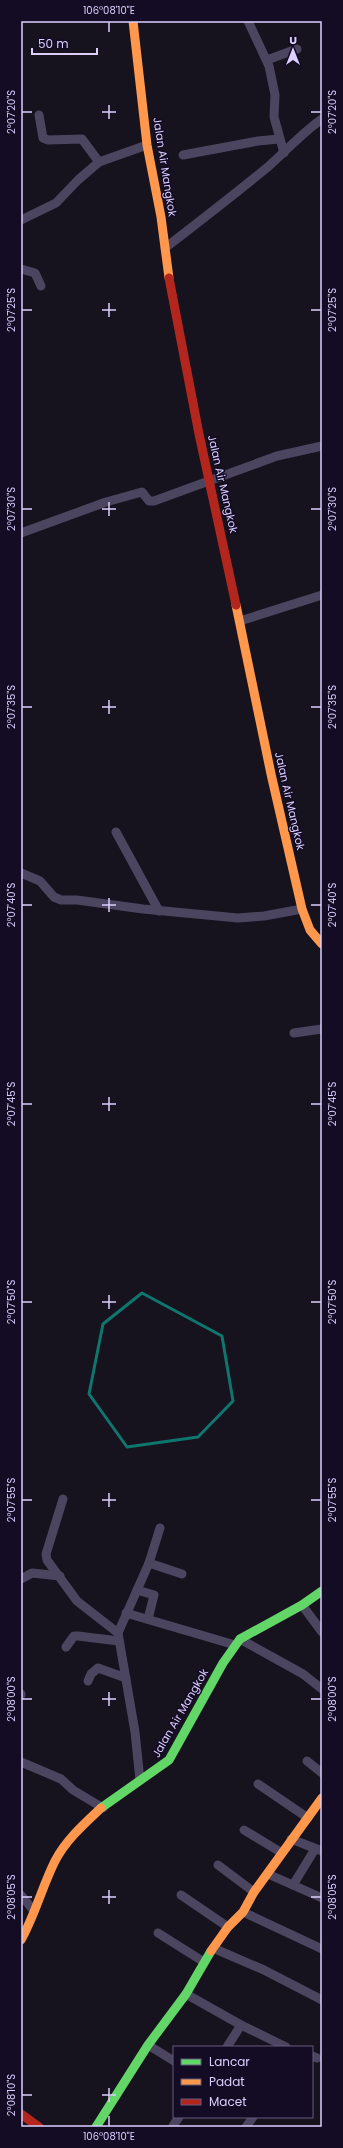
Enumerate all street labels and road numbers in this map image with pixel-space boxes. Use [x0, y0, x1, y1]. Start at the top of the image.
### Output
street label: Jalan Air Mangkok [149, 116, 181, 218]
street label: Jalan Air Mangkok [204, 433, 242, 535]
street label: Jalan Air Mangkok [271, 750, 309, 852]
street label: Jalan Air Mangkok [148, 1665, 212, 1760]

